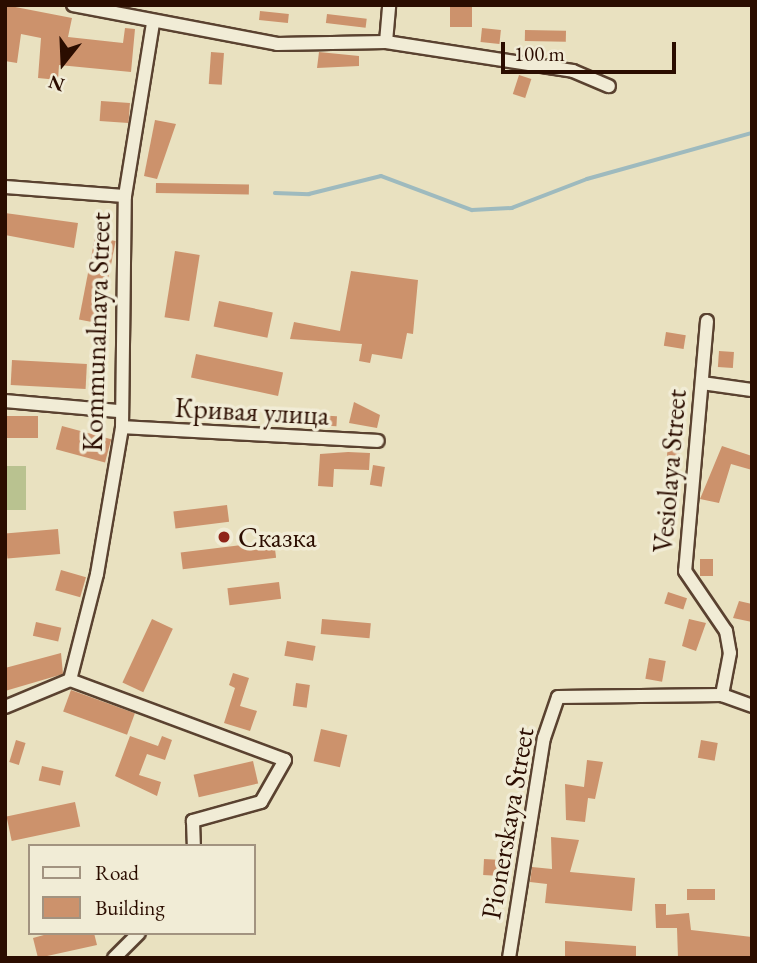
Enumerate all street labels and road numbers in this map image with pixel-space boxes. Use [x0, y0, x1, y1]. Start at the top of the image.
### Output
street label: Kommunalnaya Street [75, 212, 117, 452]
street label: Vesiolaya Street [645, 388, 693, 554]
street label: Кривая улица [174, 390, 330, 432]
street label: Pionerskaya Street [474, 724, 540, 922]

